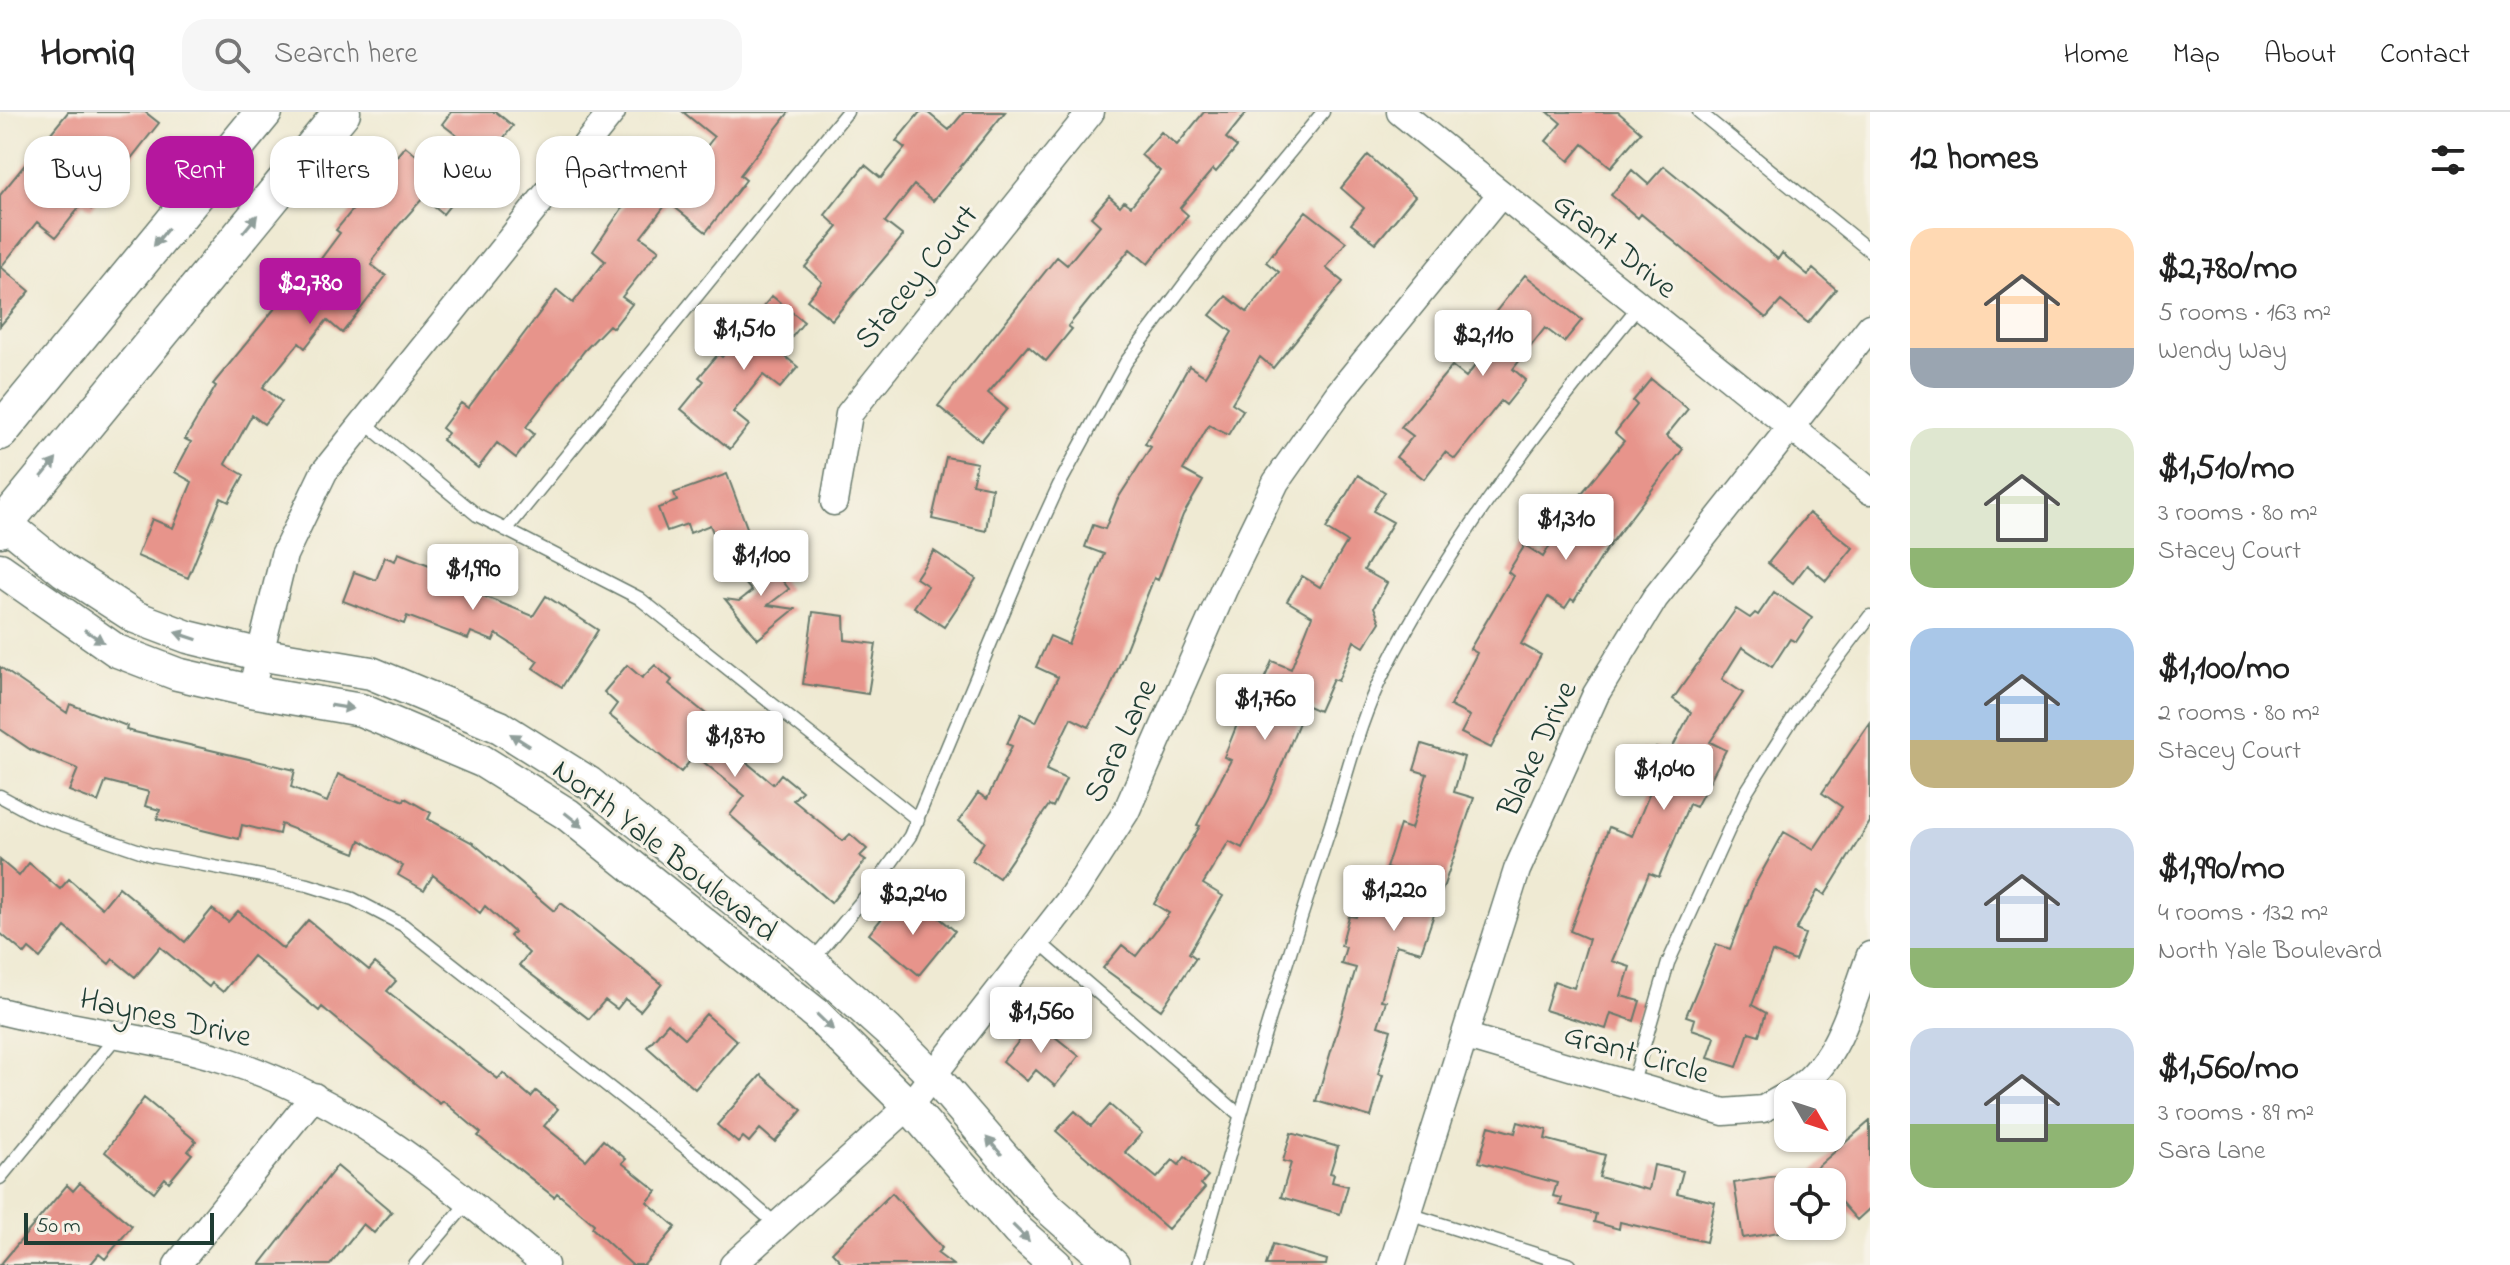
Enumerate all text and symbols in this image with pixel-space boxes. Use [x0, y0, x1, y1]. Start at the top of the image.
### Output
search box [182, 19, 742, 91]
text: Homiq [40, 27, 134, 83]
icon: search [210, 33, 254, 77]
text: Search here [274, 33, 418, 77]
text: Home [2063, 35, 2129, 76]
text: Map [2173, 35, 2220, 76]
text: About [2264, 35, 2336, 76]
text: Contact [2380, 35, 2470, 76]
text: 12 homes [1910, 135, 2039, 185]
chip: Buy [24, 136, 130, 208]
chip: Rent [146, 136, 254, 208]
chip: Filters [270, 136, 398, 208]
chip: New [414, 136, 520, 208]
chip: Apartment [536, 136, 715, 208]
icon: filters [2426, 138, 2470, 182]
street label: Grant Drive [1541, 182, 1687, 312]
street label: Stacey Court [844, 195, 992, 361]
one-way arrow [241, 214, 258, 234]
one-way arrow [153, 227, 170, 247]
text: $2,780/mo [2158, 245, 2297, 295]
pin: $2,780 [245, 258, 375, 326]
icon: home [1974, 260, 2070, 356]
text: $2,780 [278, 265, 342, 303]
text: 5 rooms · 163 m² [2158, 295, 2331, 333]
pin: $1,510 [679, 304, 809, 372]
pin: $2,110 [1418, 310, 1548, 378]
text: $1,510 [713, 311, 775, 349]
text: $2,110 [1453, 317, 1513, 355]
text: Wendy Way [2158, 333, 2287, 371]
text: $1,510/mo [2158, 445, 2295, 495]
one-way arrow [41, 458, 58, 479]
icon: home [1974, 460, 2070, 556]
pin: $1,310 [1501, 494, 1631, 562]
text: 3 rooms · 80 m² [2158, 495, 2318, 533]
text: $1,310 [1537, 501, 1595, 539]
pin: $1,100 [696, 530, 826, 598]
text: Stacey Court [2158, 533, 2301, 571]
text: $1,100 [731, 537, 791, 575]
pin: $1,990 [408, 544, 538, 612]
text: $1,990 [445, 551, 501, 589]
one-way arrow [84, 628, 105, 643]
one-way arrow [174, 629, 198, 641]
text: $1,100/mo [2158, 645, 2290, 695]
icon: home [1974, 660, 2070, 756]
street label: Sara Lane [1073, 671, 1172, 811]
street label: Blake Drive [1487, 673, 1591, 826]
pin: $1,760 [1200, 674, 1330, 742]
text: $1,760 [1234, 681, 1296, 719]
text: 2 rooms · 80 m² [2158, 695, 2320, 733]
one-way arrow [330, 701, 355, 713]
pin: $1,870 [670, 711, 800, 779]
text: $1,870 [705, 718, 765, 756]
one-way arrow [510, 732, 531, 747]
text: Stacey Court [2158, 733, 2301, 771]
pin: $1,040 [1599, 744, 1729, 812]
street label: North Yale Boulevard [541, 748, 787, 955]
text: $1,040 [1633, 751, 1695, 789]
one-way arrow [564, 811, 584, 828]
text: $1,990/mo [2158, 845, 2285, 895]
icon: home [1974, 860, 2070, 956]
pin: $1,220 [1329, 865, 1459, 933]
pin: $2,240 [848, 869, 978, 937]
text: $1,220 [1361, 872, 1427, 910]
text: $2,240 [879, 876, 947, 914]
text: 4 rooms · 132 m² [2158, 895, 2329, 933]
text: North Yale Boulevard [2158, 933, 2382, 971]
street label: Haynes Drive [75, 977, 256, 1062]
pin: $1,560 [976, 987, 1106, 1055]
text: $1,560 [1008, 994, 1074, 1032]
street label: Grant Circle [1558, 1012, 1715, 1099]
one-way arrow [815, 1013, 834, 1031]
text: $1,560/mo [2158, 1045, 2299, 1095]
icon: home [1974, 1060, 2070, 1156]
north arrow [1774, 1080, 1846, 1152]
map controls [1774, 1080, 1846, 1240]
text: 3 rooms · 89 m² [2158, 1095, 2314, 1133]
text: Sara Lane [2158, 1133, 2265, 1171]
one-way arrow [986, 1136, 1003, 1156]
button: locate [1774, 1168, 1846, 1240]
scale bar [24, 1209, 214, 1245]
text: 50 m [36, 1211, 81, 1243]
one-way arrow [1011, 1223, 1030, 1242]

